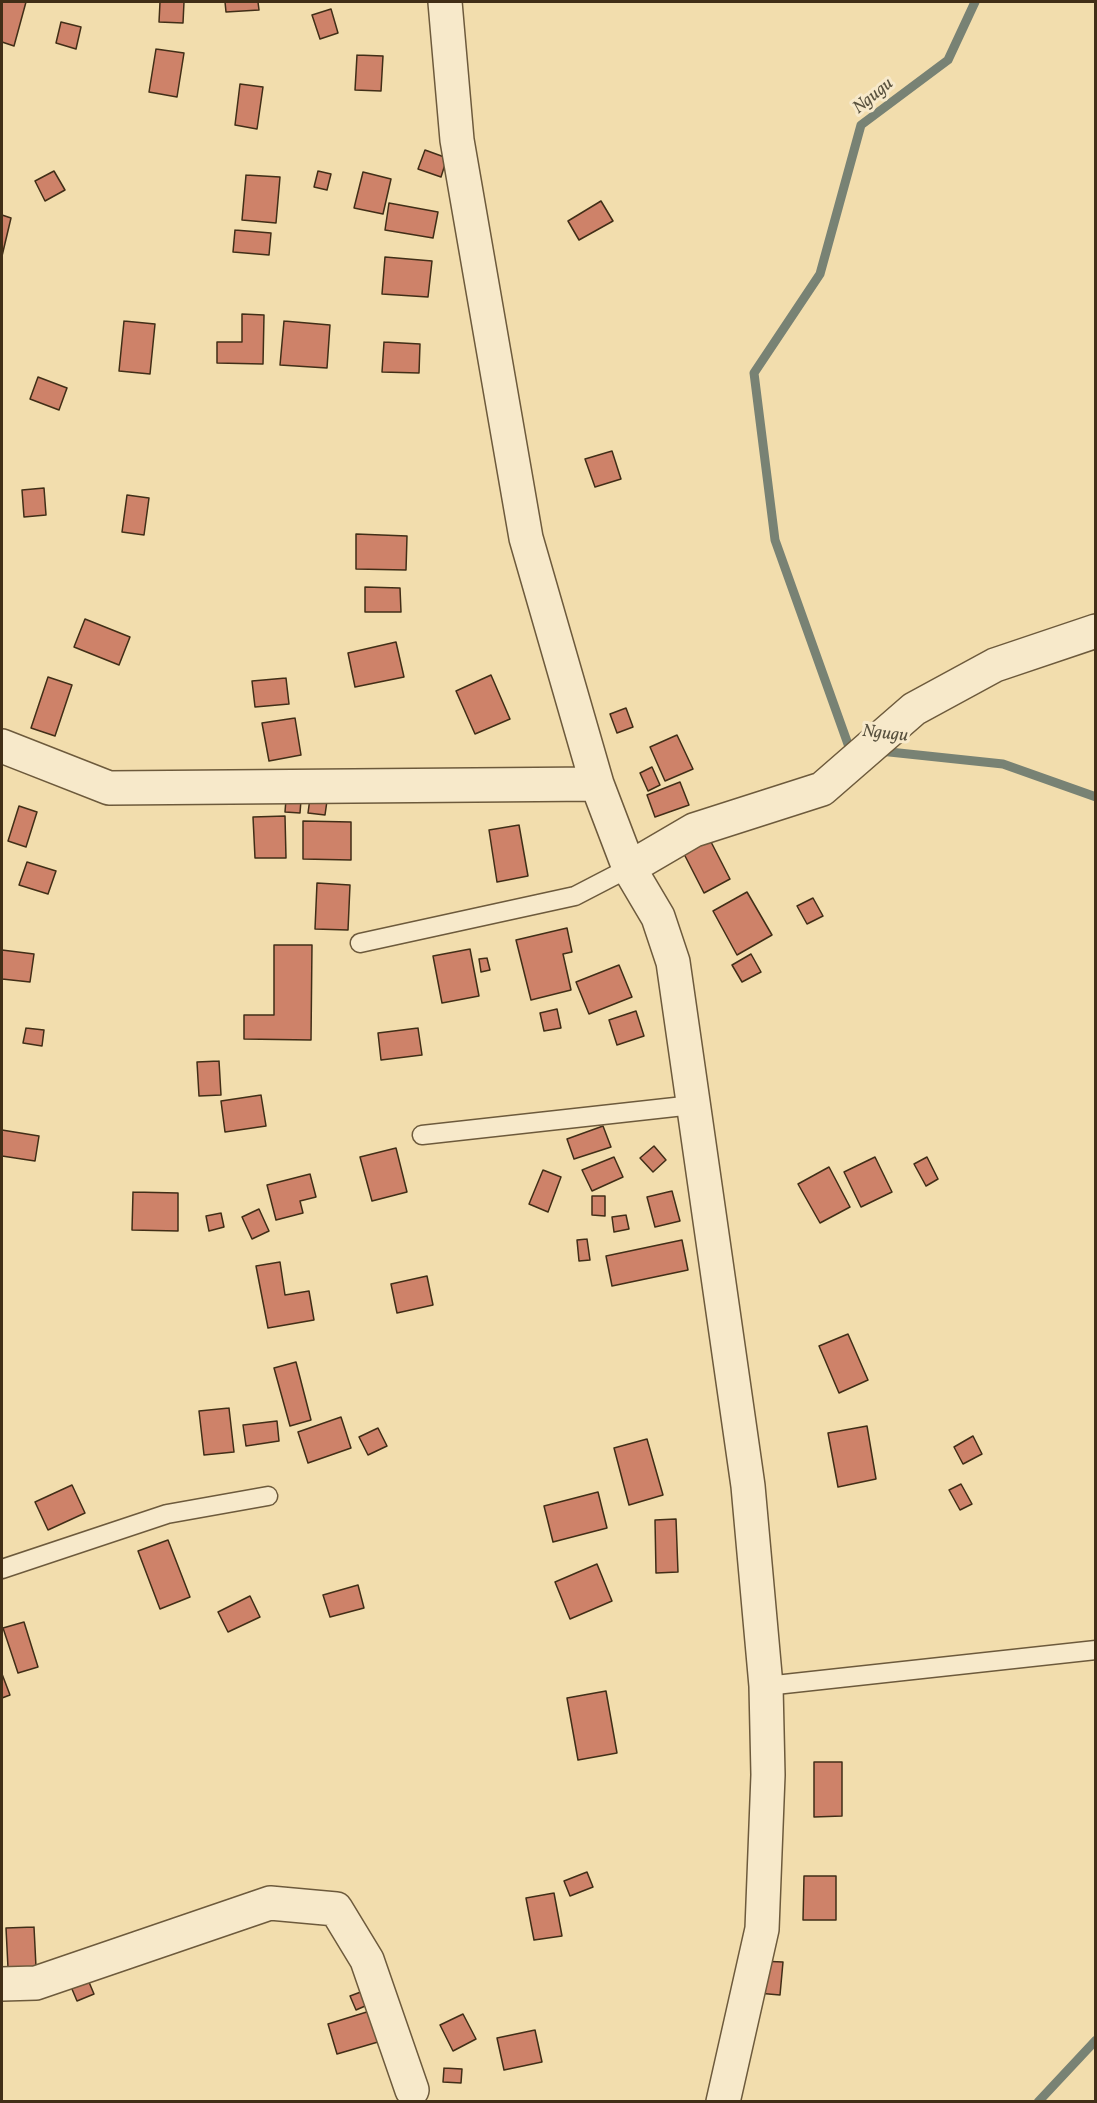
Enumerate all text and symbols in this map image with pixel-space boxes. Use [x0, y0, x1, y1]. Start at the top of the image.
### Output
water label: Ngugu [849, 74, 899, 120]
water label: Ngugu [861, 722, 909, 748]

